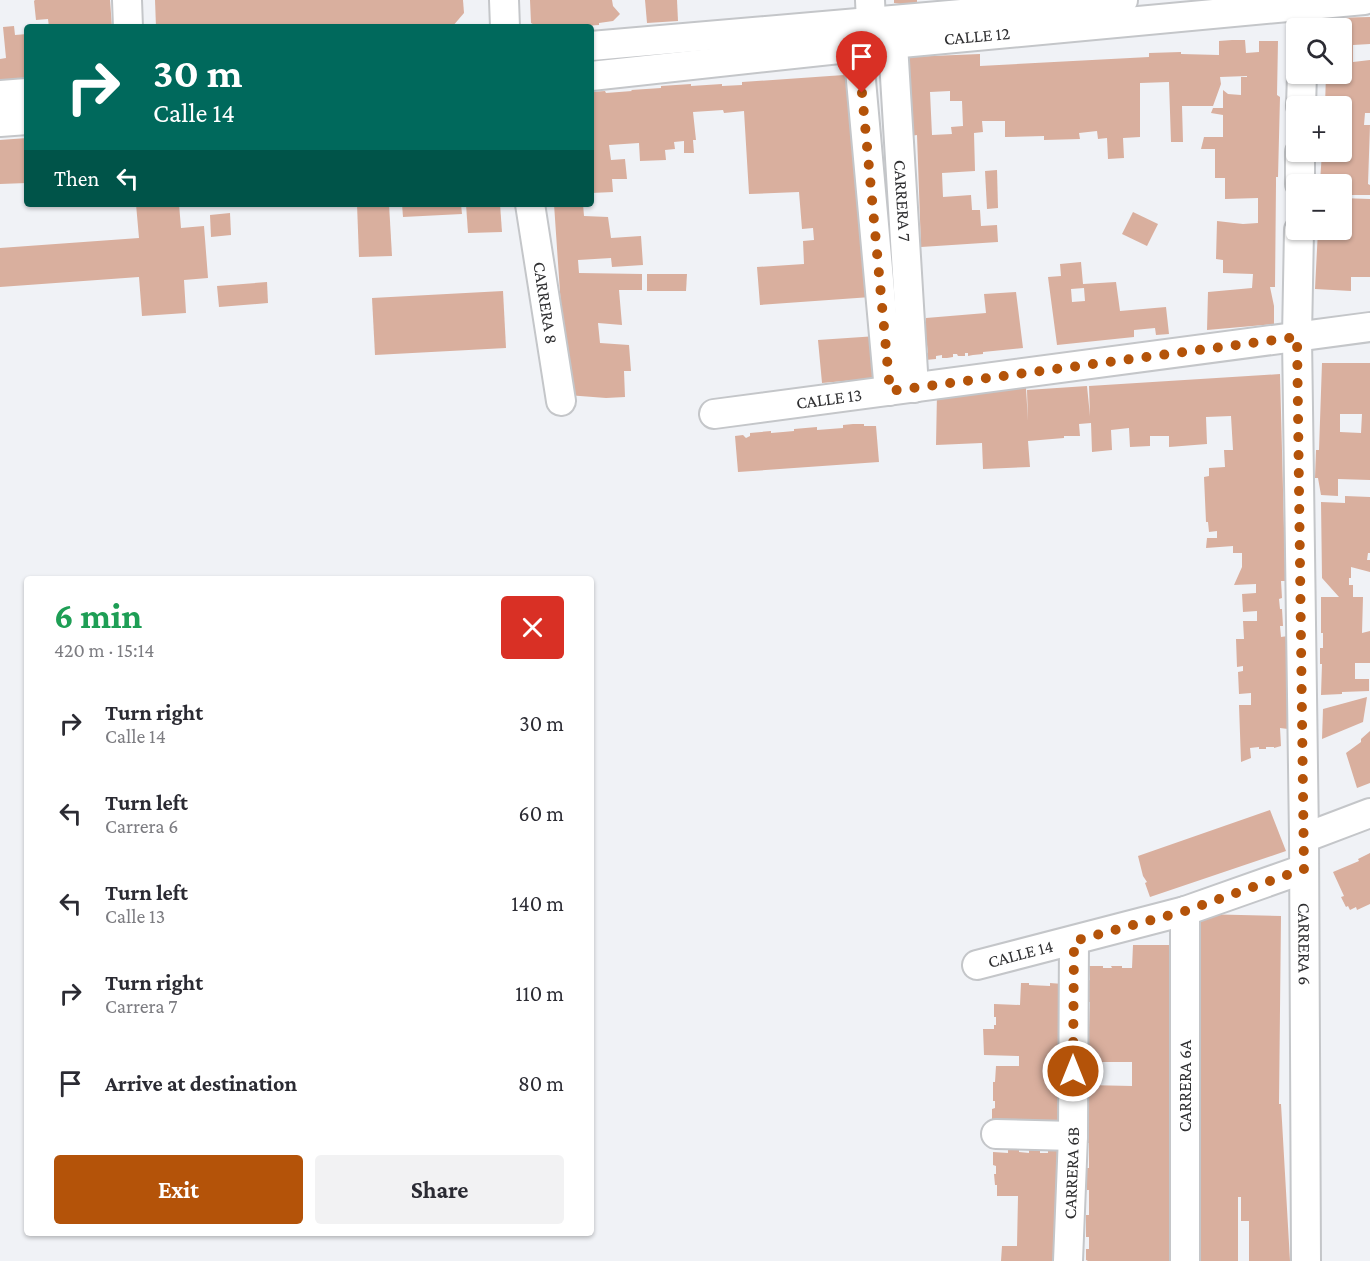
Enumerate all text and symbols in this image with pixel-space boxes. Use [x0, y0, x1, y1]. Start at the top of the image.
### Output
map controls [1286, 18, 1352, 240]
button: search [1286, 18, 1352, 84]
street label: CALLE 12 [943, 23, 1011, 49]
pin [836, 31, 887, 93]
icon: arrive [845, 40, 878, 73]
icon: right [54, 48, 132, 126]
text: 30 m [153, 49, 243, 96]
button: + [1286, 96, 1352, 162]
text: Calle 14 [153, 98, 235, 128]
street label: CARRERA 7 [890, 159, 915, 242]
icon: left [111, 162, 144, 195]
text: Then [54, 166, 99, 191]
button: − [1286, 174, 1352, 240]
street label: CARRERA 8 [529, 260, 562, 345]
street label: CALLE 13 [795, 384, 863, 413]
text: 6 min [54, 596, 142, 636]
button: close [501, 596, 564, 659]
text: 420 m · 15:14 [54, 639, 155, 661]
text: Turn right [105, 700, 203, 725]
icon: right [54, 707, 87, 740]
text: 30 m [519, 711, 564, 736]
text: Calle 14 [105, 725, 166, 747]
text: Turn left [105, 790, 188, 815]
icon: left [54, 797, 87, 830]
text: 60 m [519, 801, 564, 826]
text: Carrera 6 [105, 815, 178, 837]
text: Turn left [105, 880, 188, 905]
icon: left [54, 887, 87, 920]
text: 140 m [511, 891, 564, 916]
street label: CARRERA 6 [1294, 903, 1315, 985]
text: Calle 13 [105, 905, 165, 927]
street label: CALLE 14 [986, 936, 1055, 972]
text: Turn right [105, 970, 203, 995]
icon: right [54, 977, 87, 1010]
text: 110 m [515, 981, 564, 1006]
text: Carrera 7 [105, 995, 177, 1017]
position arrow [1041, 1039, 1105, 1103]
street label: CARRERA 6A [1175, 1039, 1195, 1132]
icon: arrive [54, 1067, 87, 1100]
text: Arrive at destination [105, 1071, 297, 1096]
text: 80 m [518, 1071, 564, 1096]
street label: CARRERA 6B [1060, 1127, 1083, 1220]
button: Exit [54, 1155, 303, 1224]
button: Share [315, 1155, 564, 1224]

